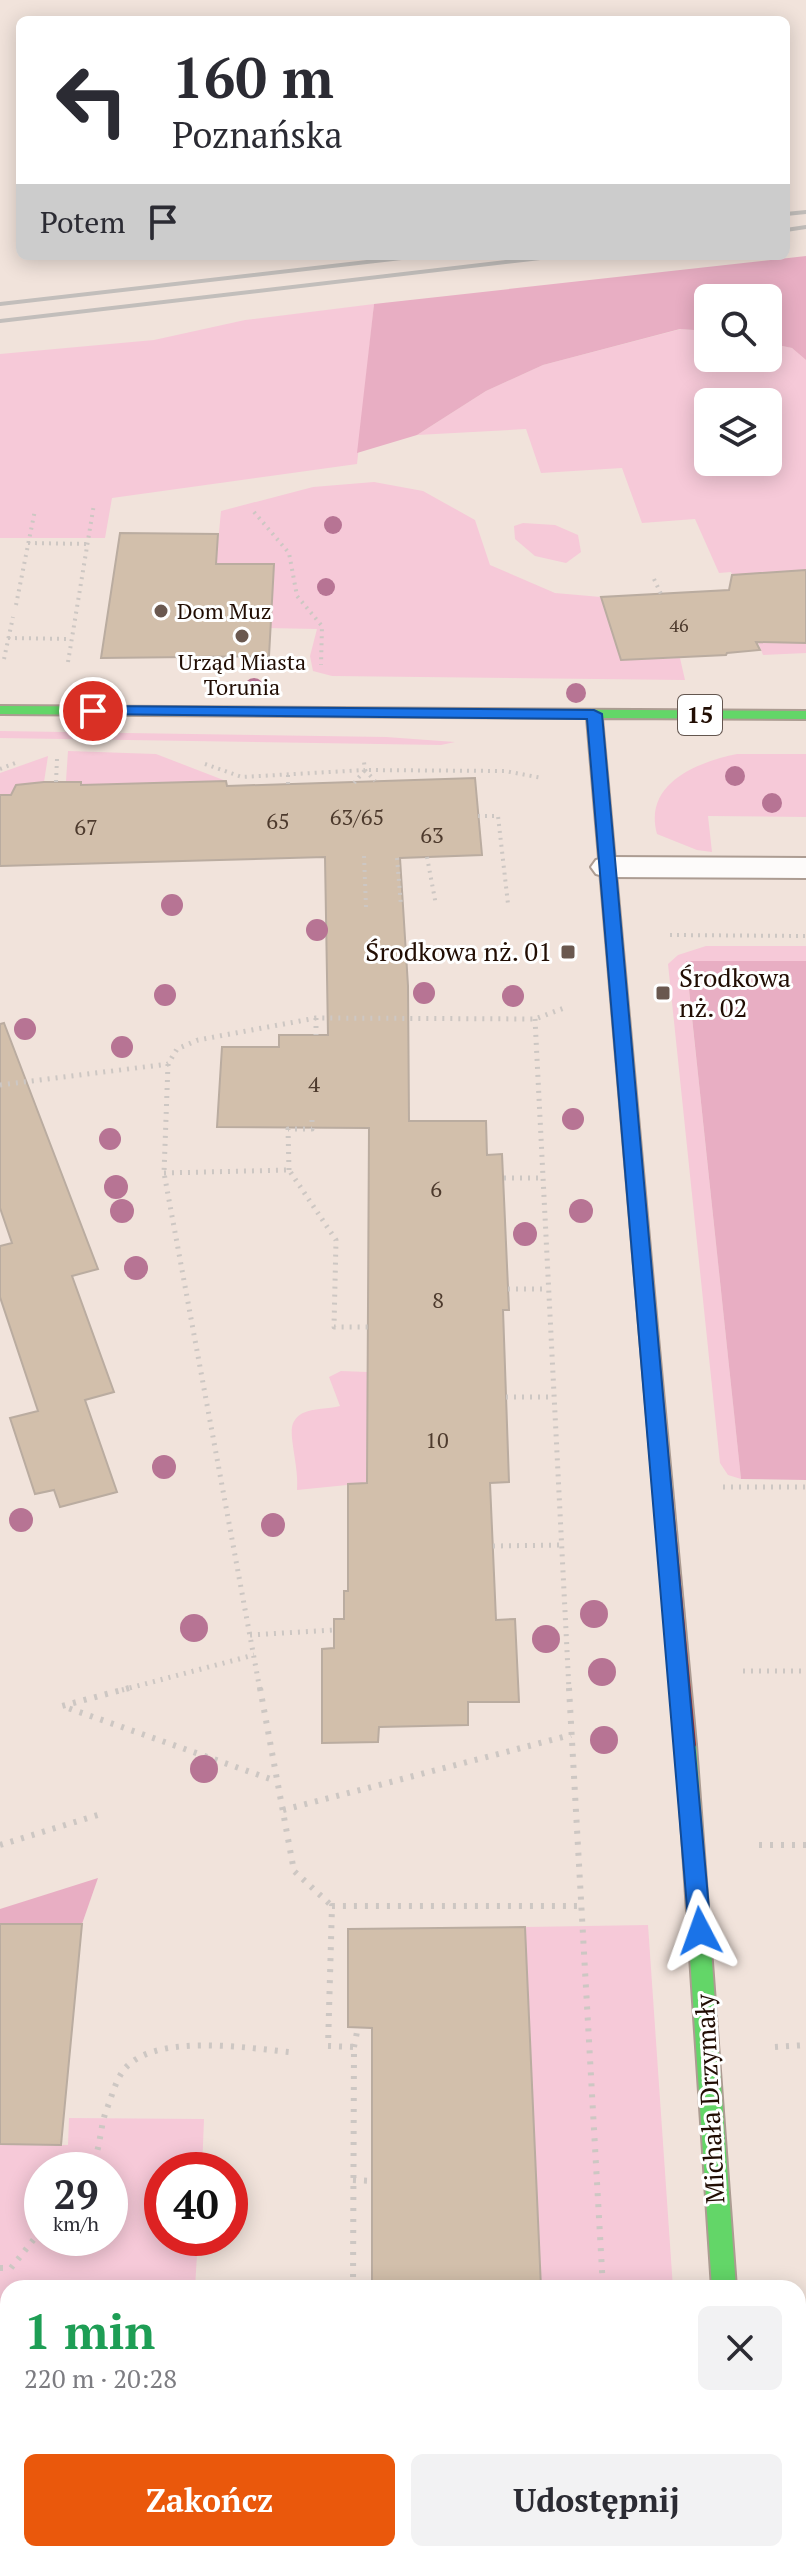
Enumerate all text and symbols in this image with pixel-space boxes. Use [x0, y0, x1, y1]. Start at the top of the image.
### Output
text: 160 m [172, 40, 334, 114]
icon: left [40, 48, 144, 152]
text: Poznańska [172, 111, 343, 158]
icon: arrive [141, 200, 185, 244]
text: Potem [40, 202, 125, 242]
map controls [694, 284, 782, 476]
button: search [694, 284, 782, 372]
button: layers [694, 388, 782, 476]
place label: Dom Muz [177, 596, 272, 625]
marker: Dom Muz [152, 602, 170, 620]
house number: 46 [669, 613, 689, 637]
marker: Urząd Miasta Torunia [233, 627, 251, 645]
place label: Urząd Miasta Torunia [178, 647, 306, 701]
pin [59, 677, 127, 745]
icon: arrive [71, 689, 115, 733]
road number: 15 [678, 695, 722, 735]
house number: 63/65 [330, 802, 384, 831]
house number: 65 [266, 806, 290, 835]
house number: 67 [74, 812, 98, 841]
house number: 63 [420, 820, 444, 849]
place label: Środkowa nż. 01 [365, 934, 552, 968]
marker: Środkowa nż. 01 [559, 943, 577, 961]
place label: Środkowa nż. 02 [679, 960, 791, 1024]
marker: Środkowa nż. 02 [654, 984, 672, 1002]
house number: 4 [308, 1069, 320, 1098]
house number: 6 [430, 1174, 442, 1203]
house number: 8 [432, 1285, 444, 1314]
house number: 10 [425, 1425, 449, 1454]
position arrow [658, 1889, 742, 1973]
street label: Michała Drzymały [686, 1993, 731, 2205]
speed limit sign: 40 [144, 2152, 248, 2256]
text: 29 [53, 2167, 99, 2220]
text: km/h [53, 2210, 99, 2237]
text: 1 min [24, 2299, 155, 2363]
button: close [698, 2306, 782, 2390]
text: 220 m · 20:28 [24, 2361, 177, 2395]
button: Zakończ [24, 2454, 395, 2546]
button: Udostępnij [411, 2454, 782, 2546]

